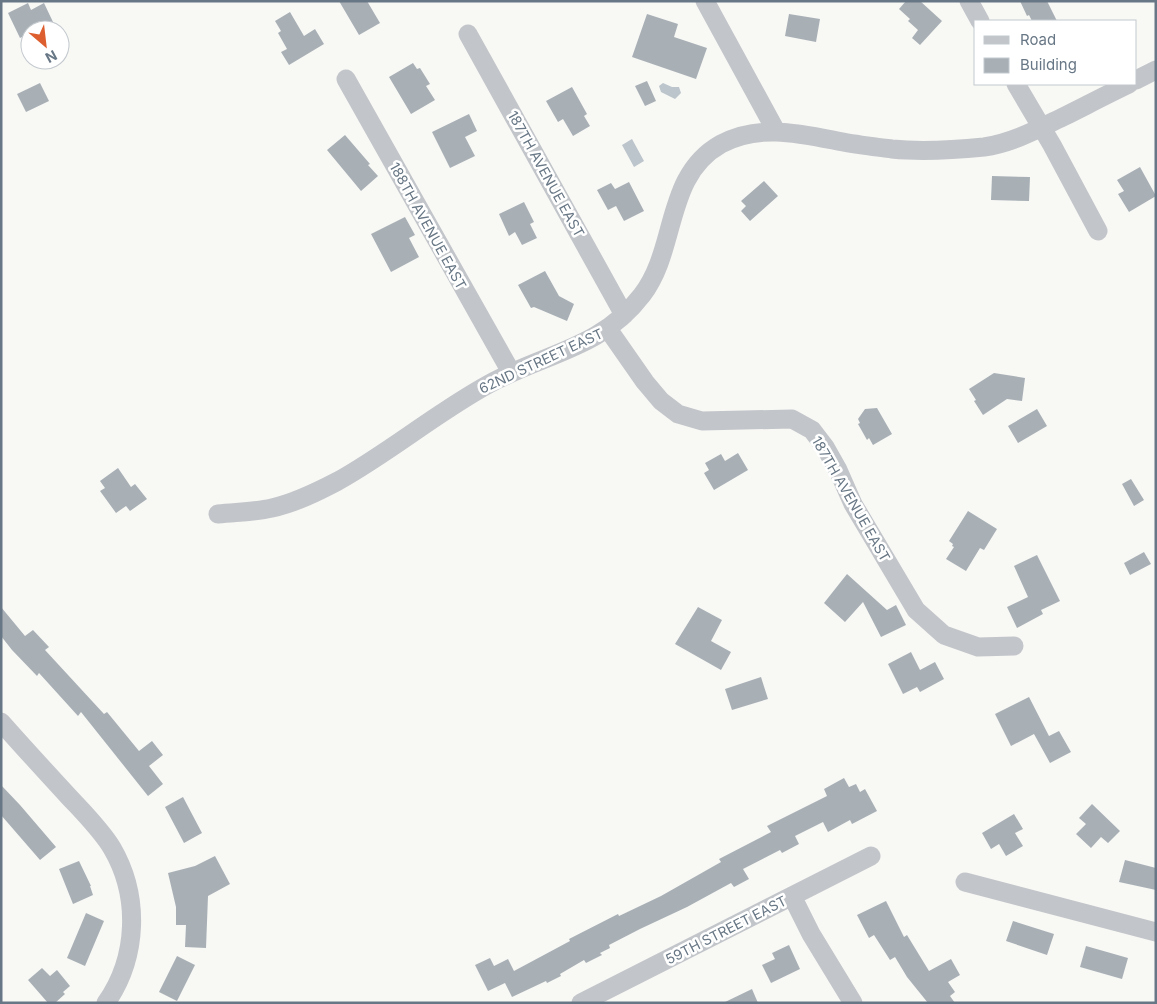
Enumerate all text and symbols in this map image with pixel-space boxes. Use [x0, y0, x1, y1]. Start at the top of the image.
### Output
north arrow [20, 20, 70, 70]
legend [974, 20, 1137, 85]
text: Road [1020, 30, 1056, 49]
text: N [43, 47, 60, 67]
text: Building [1020, 55, 1077, 74]
street label: 187TH AVENUE EAST [505, 108, 588, 240]
street label: 188TH AVENUE EAST [386, 159, 470, 292]
street label: 62ND STREET EAST [476, 324, 605, 397]
street label: 187TH AVENUE EAST [809, 433, 894, 564]
street label: 59TH STREET EAST [662, 892, 789, 967]

